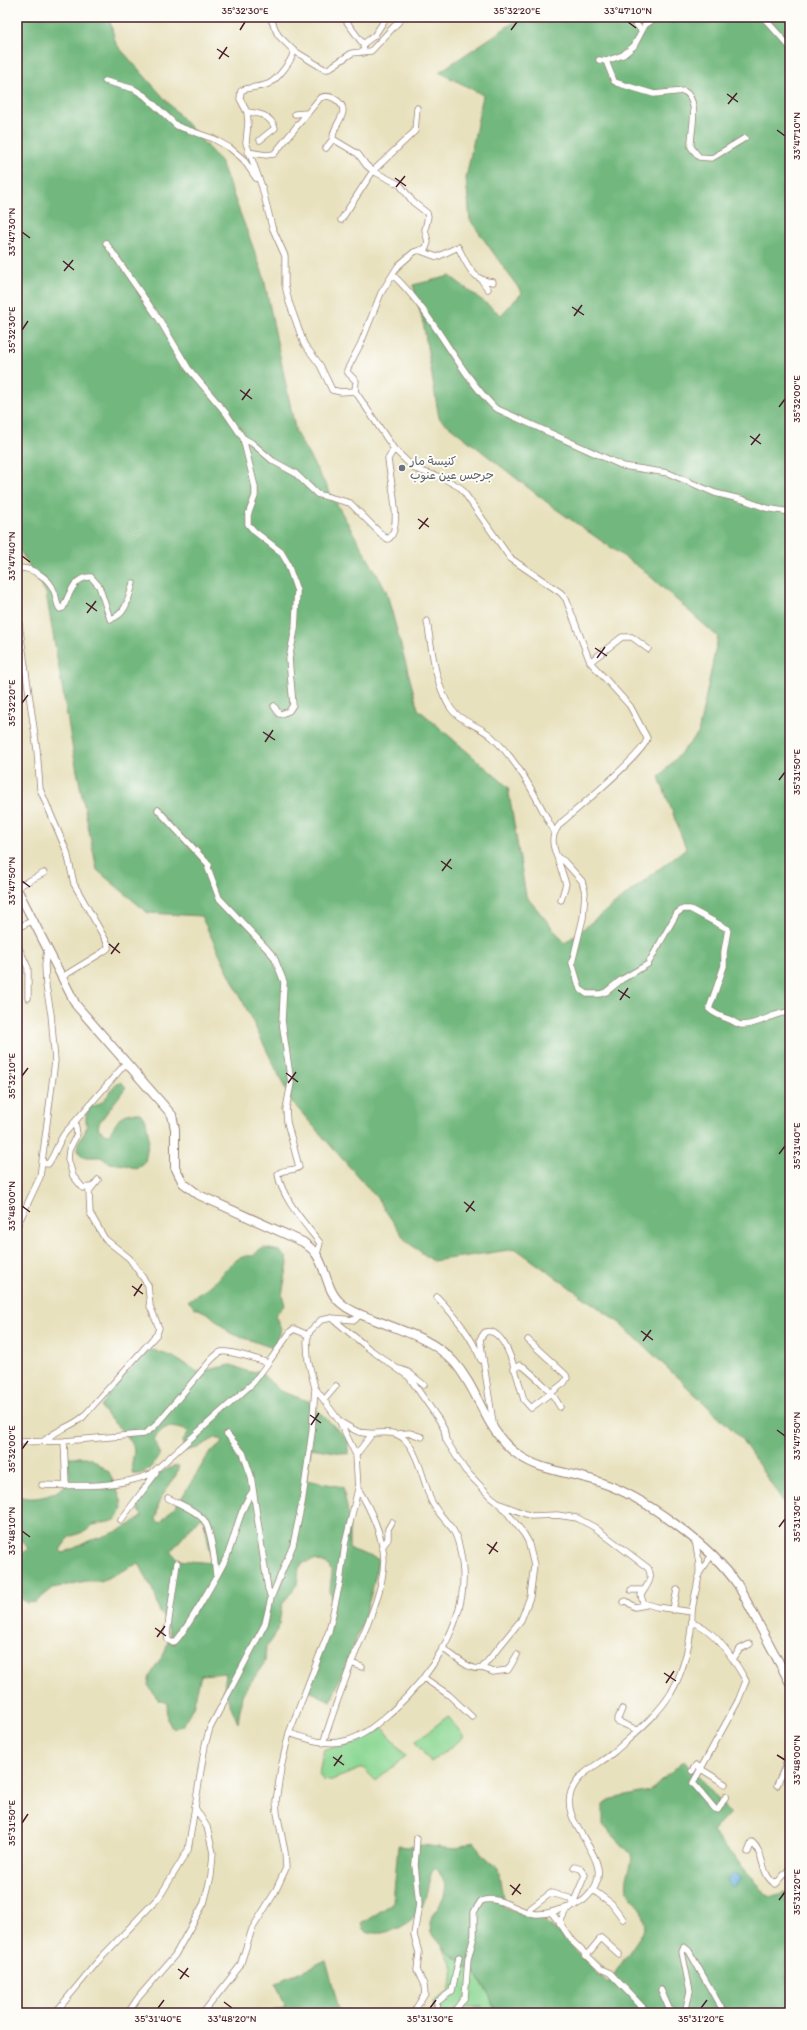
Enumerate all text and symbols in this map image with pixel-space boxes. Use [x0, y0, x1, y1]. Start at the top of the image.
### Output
text: 35°32'30"E [222, 4, 269, 17]
text: 35°32'20"E [494, 4, 541, 17]
text: 33°47'10"N [604, 4, 652, 17]
text: 33°47'10"N [790, 112, 803, 160]
text: 33°47'30"N [5, 207, 18, 256]
text: 35°32'30"E [5, 306, 18, 354]
text: 35°32'00"E [790, 375, 803, 423]
place label: كنيسة مار جرجس عين عنوب [409, 454, 494, 483]
marker: كنيسة مار جرجس عين عنوب [397, 463, 407, 473]
text: 33°47'40"N [5, 531, 18, 581]
text: 35°32'20"E [5, 679, 18, 726]
text: 35°31'50"E [790, 748, 803, 795]
text: 33°47'50"N [5, 857, 18, 905]
text: 35°32'10"E [5, 1052, 18, 1099]
text: 35°31'40"E [790, 1122, 803, 1169]
text: 33°48'00"N [5, 1181, 18, 1231]
text: 33°47'50"N [790, 1412, 803, 1460]
text: 35°32'00"E [5, 1425, 18, 1473]
text: 35°31'30"E [790, 1495, 803, 1542]
text: 33°48'10"N [5, 1507, 18, 1555]
text: 33°48'00"N [790, 1735, 803, 1785]
text: 35°31'50"E [5, 1799, 18, 1846]
text: 35°31'20"E [790, 1868, 803, 1915]
text: 35°31'40"E [135, 2012, 182, 2025]
text: 33°48'20"N [207, 2012, 257, 2025]
text: 35°31'30"E [407, 2012, 454, 2025]
text: 35°31'20"E [678, 2012, 725, 2025]

